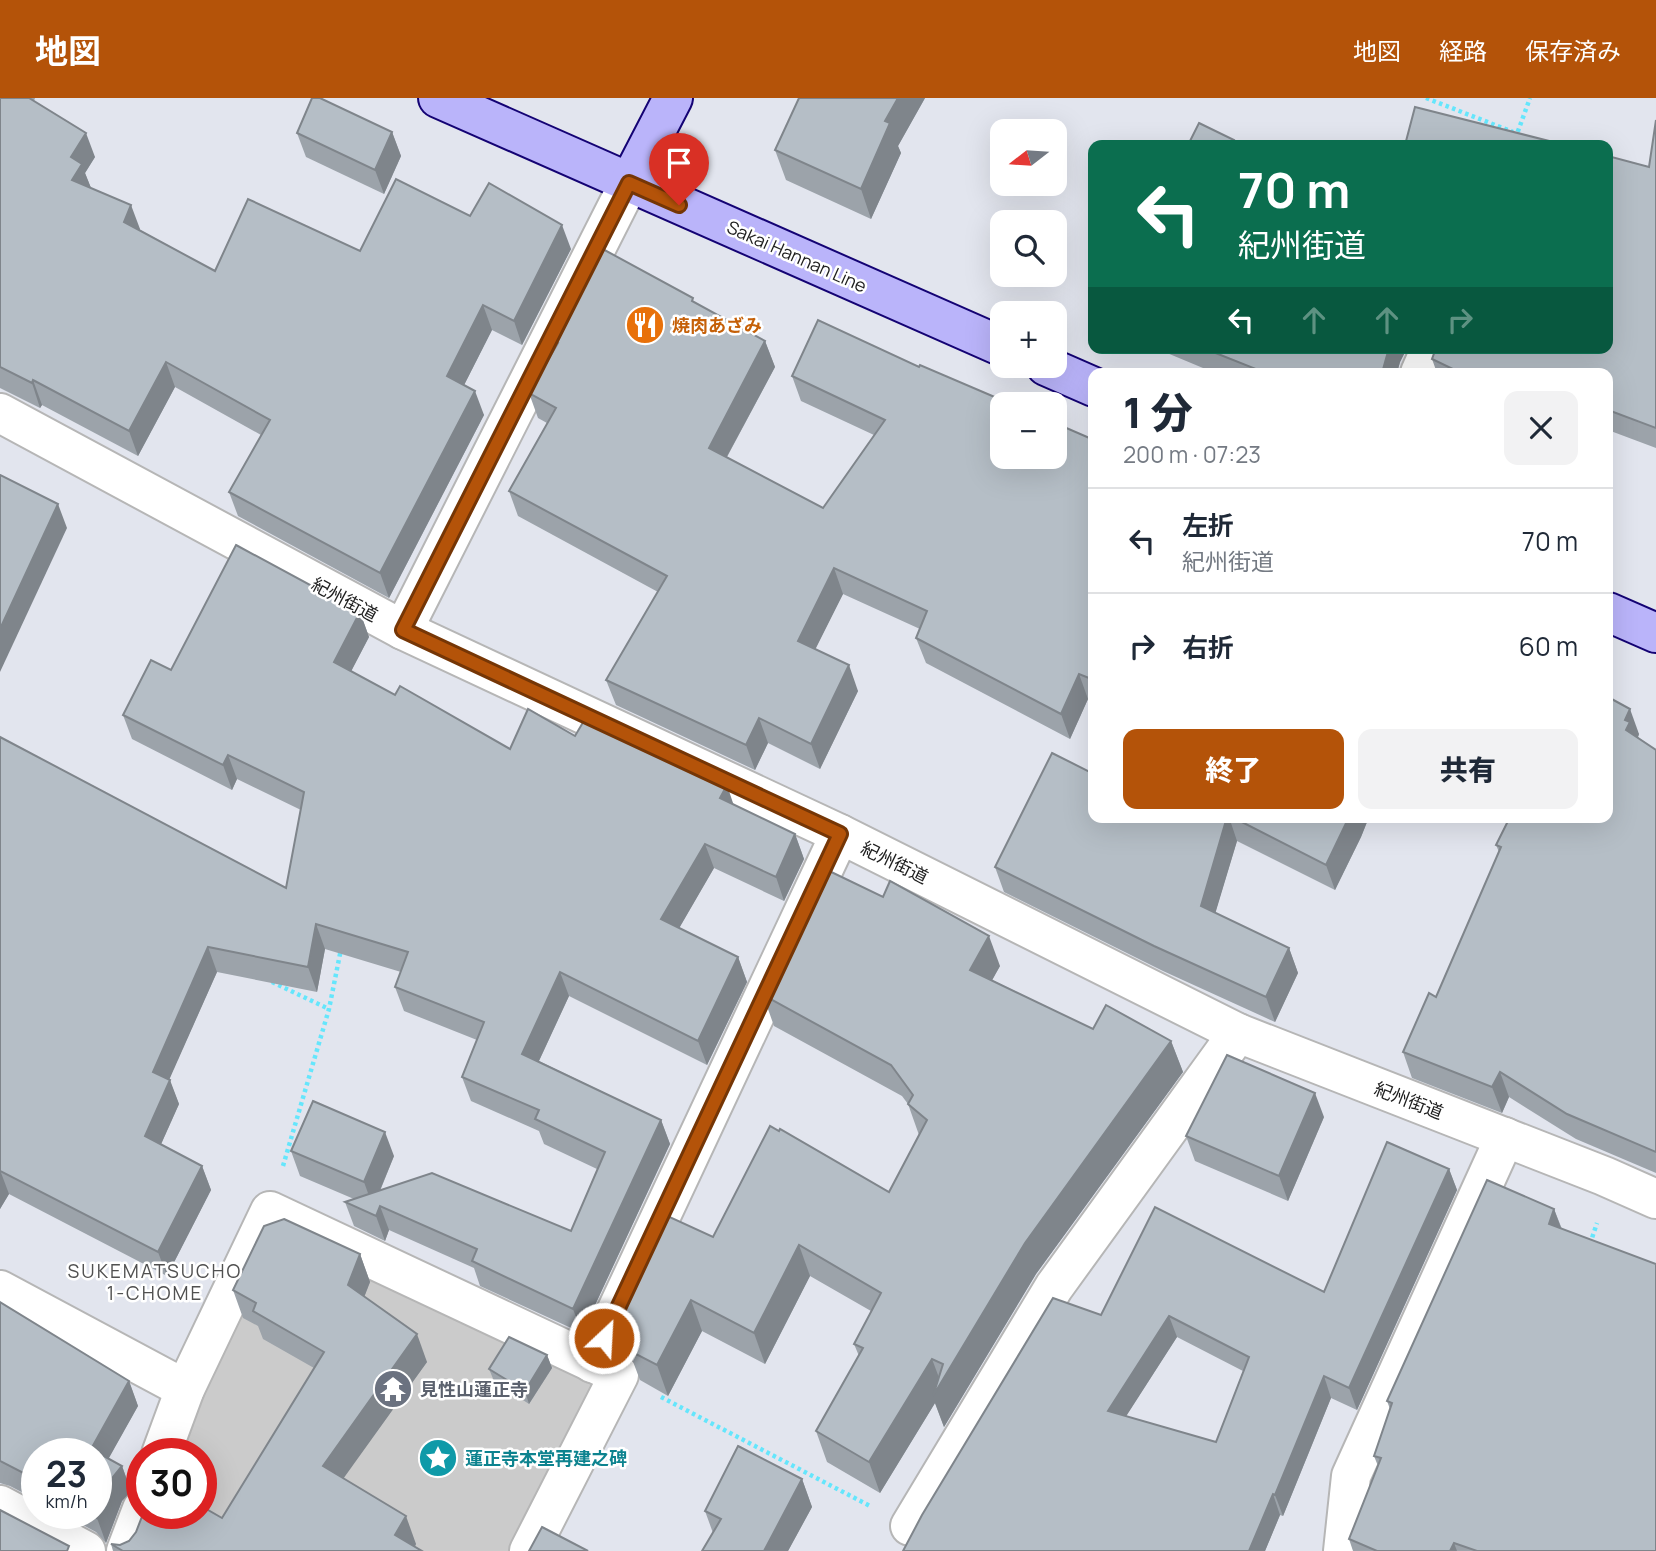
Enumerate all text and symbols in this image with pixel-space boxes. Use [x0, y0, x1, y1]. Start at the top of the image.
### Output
text: 地図 [35, 28, 101, 73]
text: 地図 [1353, 34, 1401, 67]
text: 経路 [1439, 34, 1487, 67]
text: 保存済み [1525, 34, 1621, 67]
north arrow [990, 119, 1068, 196]
map controls [990, 119, 1067, 469]
pin [649, 133, 709, 205]
icon: arrive [660, 144, 698, 182]
text: 70 m [1238, 156, 1350, 223]
icon: left [1123, 168, 1214, 259]
button: search [990, 210, 1067, 287]
street label: Sakai Hannan Line [723, 214, 871, 298]
text: 紀州街道 [1238, 223, 1366, 267]
button: + [990, 301, 1067, 378]
icon: left [1222, 301, 1260, 339]
icon: ahead [1295, 301, 1333, 339]
icon: ahead [1368, 301, 1406, 339]
icon: right [1441, 301, 1479, 339]
restaurant icon: 焼肉あざみ [624, 304, 666, 346]
place label: 焼肉あざみ [672, 313, 762, 337]
text: 1 分 [1123, 383, 1192, 441]
button: close [1504, 391, 1578, 465]
button: − [990, 392, 1067, 469]
text: 200 m · 07:23 [1123, 438, 1261, 470]
text: 左折 [1182, 507, 1234, 543]
icon: left [1123, 522, 1161, 560]
text: 70 m [1522, 523, 1578, 559]
text: 紀州街道 [1182, 545, 1274, 577]
street label: 紀州街道 [308, 572, 382, 626]
icon: right [1123, 627, 1161, 665]
text: 60 m [1519, 628, 1578, 664]
text: 右折 [1182, 629, 1234, 665]
button: 終了 [1123, 729, 1344, 809]
button: 共有 [1358, 729, 1578, 809]
street label: 紀州街道 [857, 835, 933, 889]
street label: 紀州街道 [1371, 1076, 1447, 1124]
district label: SUKEMATSUCHO 1-CHOME [68, 1258, 242, 1306]
position arrow [567, 1301, 641, 1375]
temple icon: 見性山蓮正寺 [372, 1368, 414, 1410]
place label: 見性山蓮正寺 [420, 1377, 528, 1401]
place icon: 蓮正寺本堂再建之碑 [417, 1437, 459, 1479]
speed limit sign: 30 [126, 1438, 217, 1529]
place label: 蓮正寺本堂再建之碑 [465, 1446, 627, 1470]
text: 23 [46, 1450, 87, 1498]
text: km/h [46, 1489, 87, 1513]

